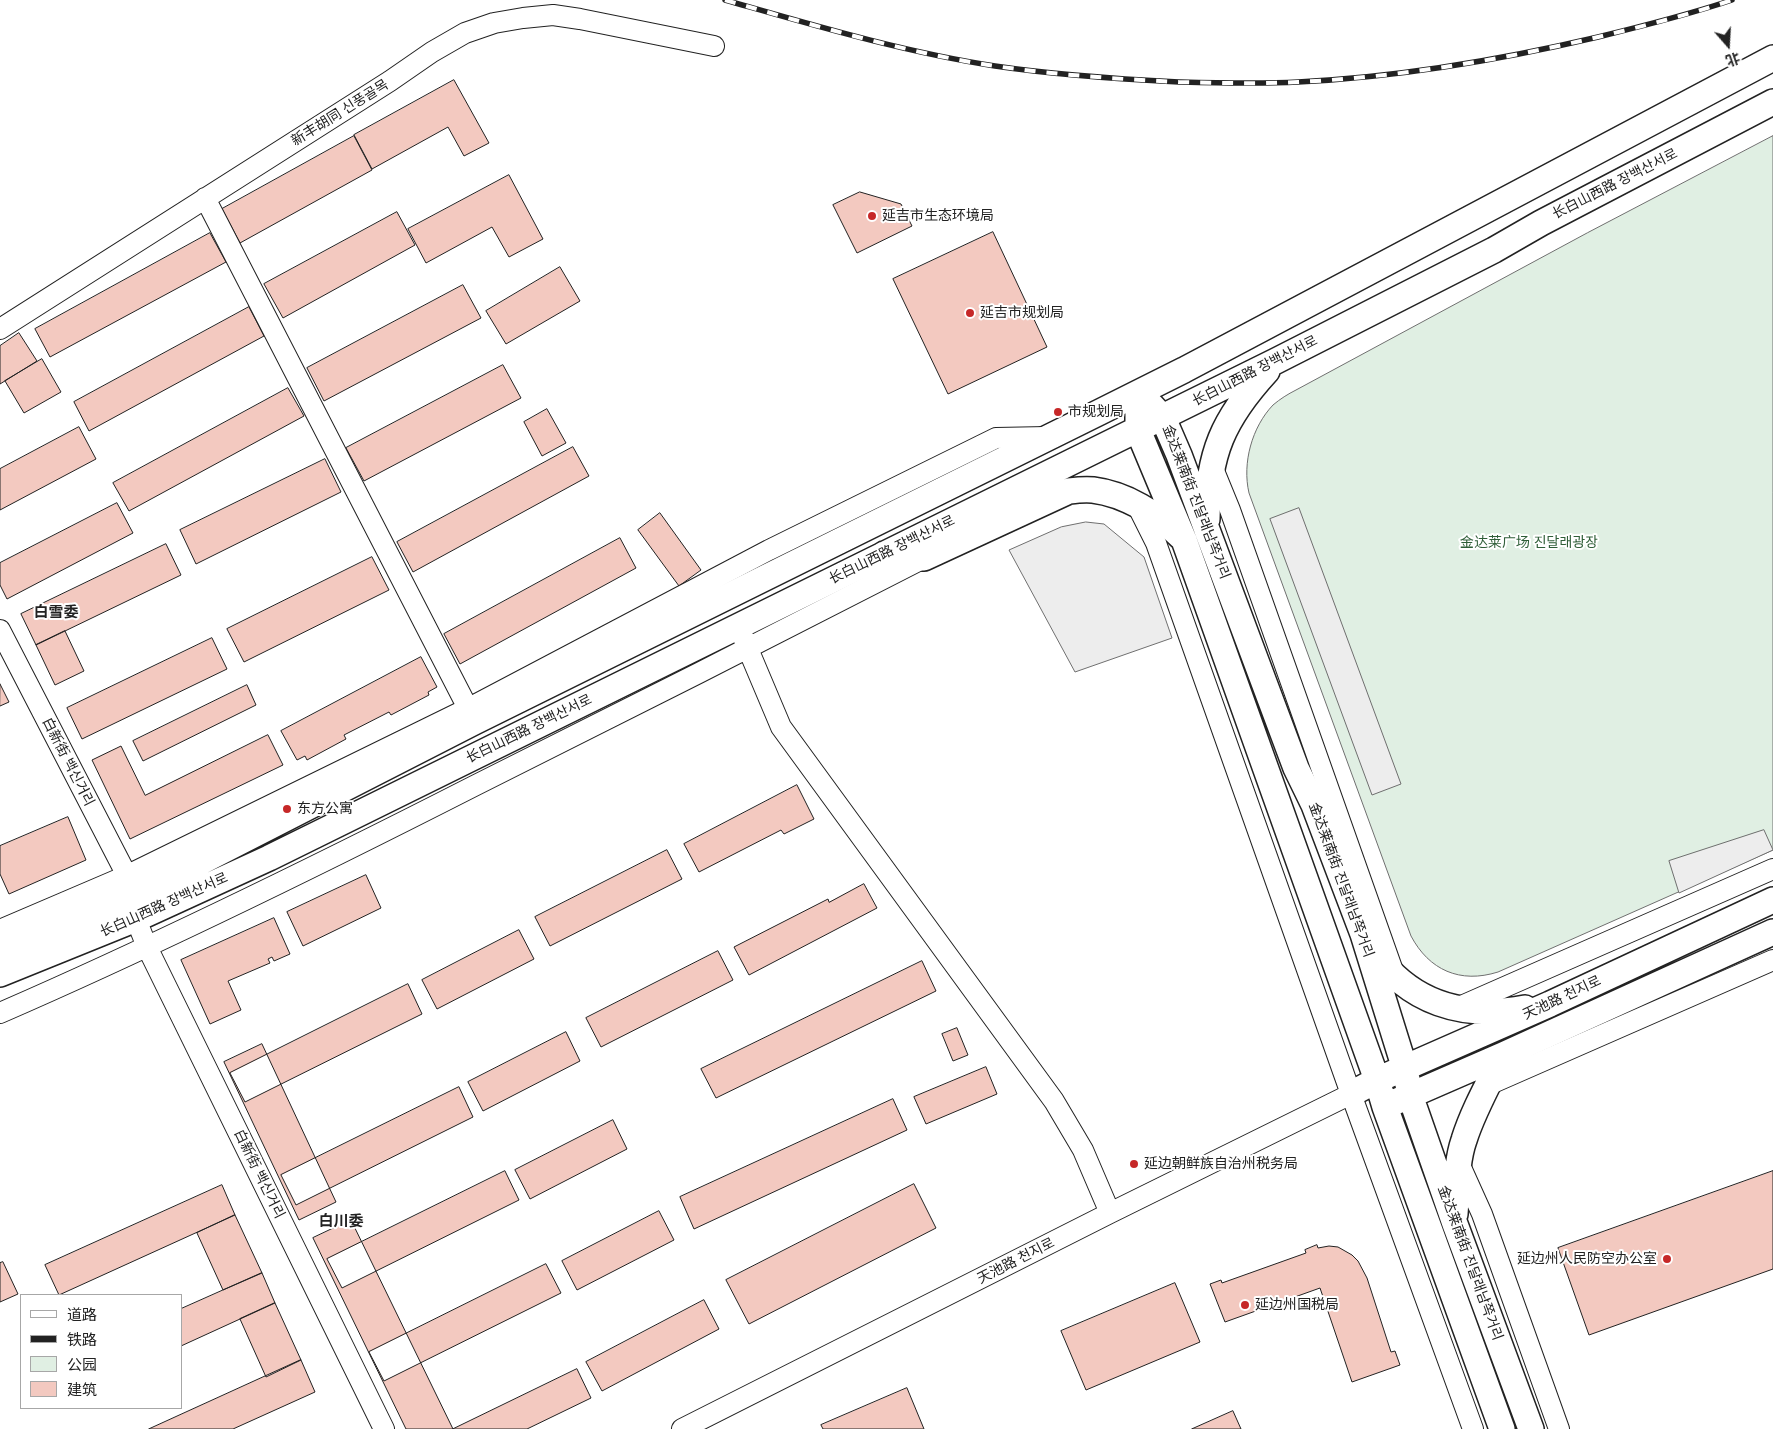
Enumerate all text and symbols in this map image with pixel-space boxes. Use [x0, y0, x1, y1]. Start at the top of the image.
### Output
north arrow [1703, 20, 1753, 70]
text: 北 [1723, 48, 1742, 70]
street label: 新丰胡同 신풍골목 [288, 76, 392, 150]
street label: 长白山西路 장백산서로 [1550, 145, 1680, 223]
place label: 延吉市生态环境局 [882, 208, 994, 224]
marker: 延吉市生态环境局 [866, 210, 878, 222]
place label: 延吉市规划局 [980, 305, 1064, 321]
marker: 延吉市规划局 [964, 307, 976, 319]
street label: 长白山西路 장백산서로 [1190, 332, 1320, 410]
place label: 市规划局 [1068, 404, 1124, 420]
marker: 市规划局 [1052, 406, 1064, 418]
street label: 金达莱南街 진달래남쪽거리 [1159, 423, 1233, 581]
street label: 长白山西路 장백산서로 [826, 512, 958, 588]
park label: 金达莱广场 진달래광장 [1460, 535, 1598, 551]
district label: 白雪委 [34, 604, 78, 622]
street label: 长白山西路 장백산서로 [463, 691, 595, 767]
street label: 白新街 백신거리 [38, 715, 98, 809]
street label: 金达莱南街 진달래남쪽거리 [1305, 800, 1377, 960]
place label: 东方公寓 [297, 801, 353, 817]
marker: 东方公寓 [281, 803, 293, 815]
street label: 长白山西路 장백산서로 [98, 869, 230, 941]
street label: 天池路 천지로 [1520, 973, 1604, 1023]
street label: 白新街 백신거리 [230, 1127, 288, 1221]
place label: 延边朝鲜族自治州税务局 [1144, 1156, 1298, 1172]
marker: 延边朝鲜族自治州税务局 [1128, 1158, 1140, 1170]
street label: 金达莱南街 진달래남쪽거리 [1434, 1183, 1506, 1343]
district label: 白川委 [319, 1213, 363, 1231]
street label: 天池路 천지로 [975, 1234, 1057, 1288]
place label: 延边州人民防空办公室 [1517, 1251, 1657, 1267]
marker: 延边州人民防空办公室 [1661, 1253, 1673, 1265]
legend [20, 1294, 182, 1409]
place label: 延边州国税局 [1255, 1297, 1339, 1313]
marker: 延边州国税局 [1239, 1299, 1251, 1311]
text: 道路 [67, 1305, 97, 1324]
text: 铁路 [67, 1330, 97, 1349]
text: 公园 [67, 1355, 97, 1374]
text: 建筑 [67, 1380, 97, 1399]

